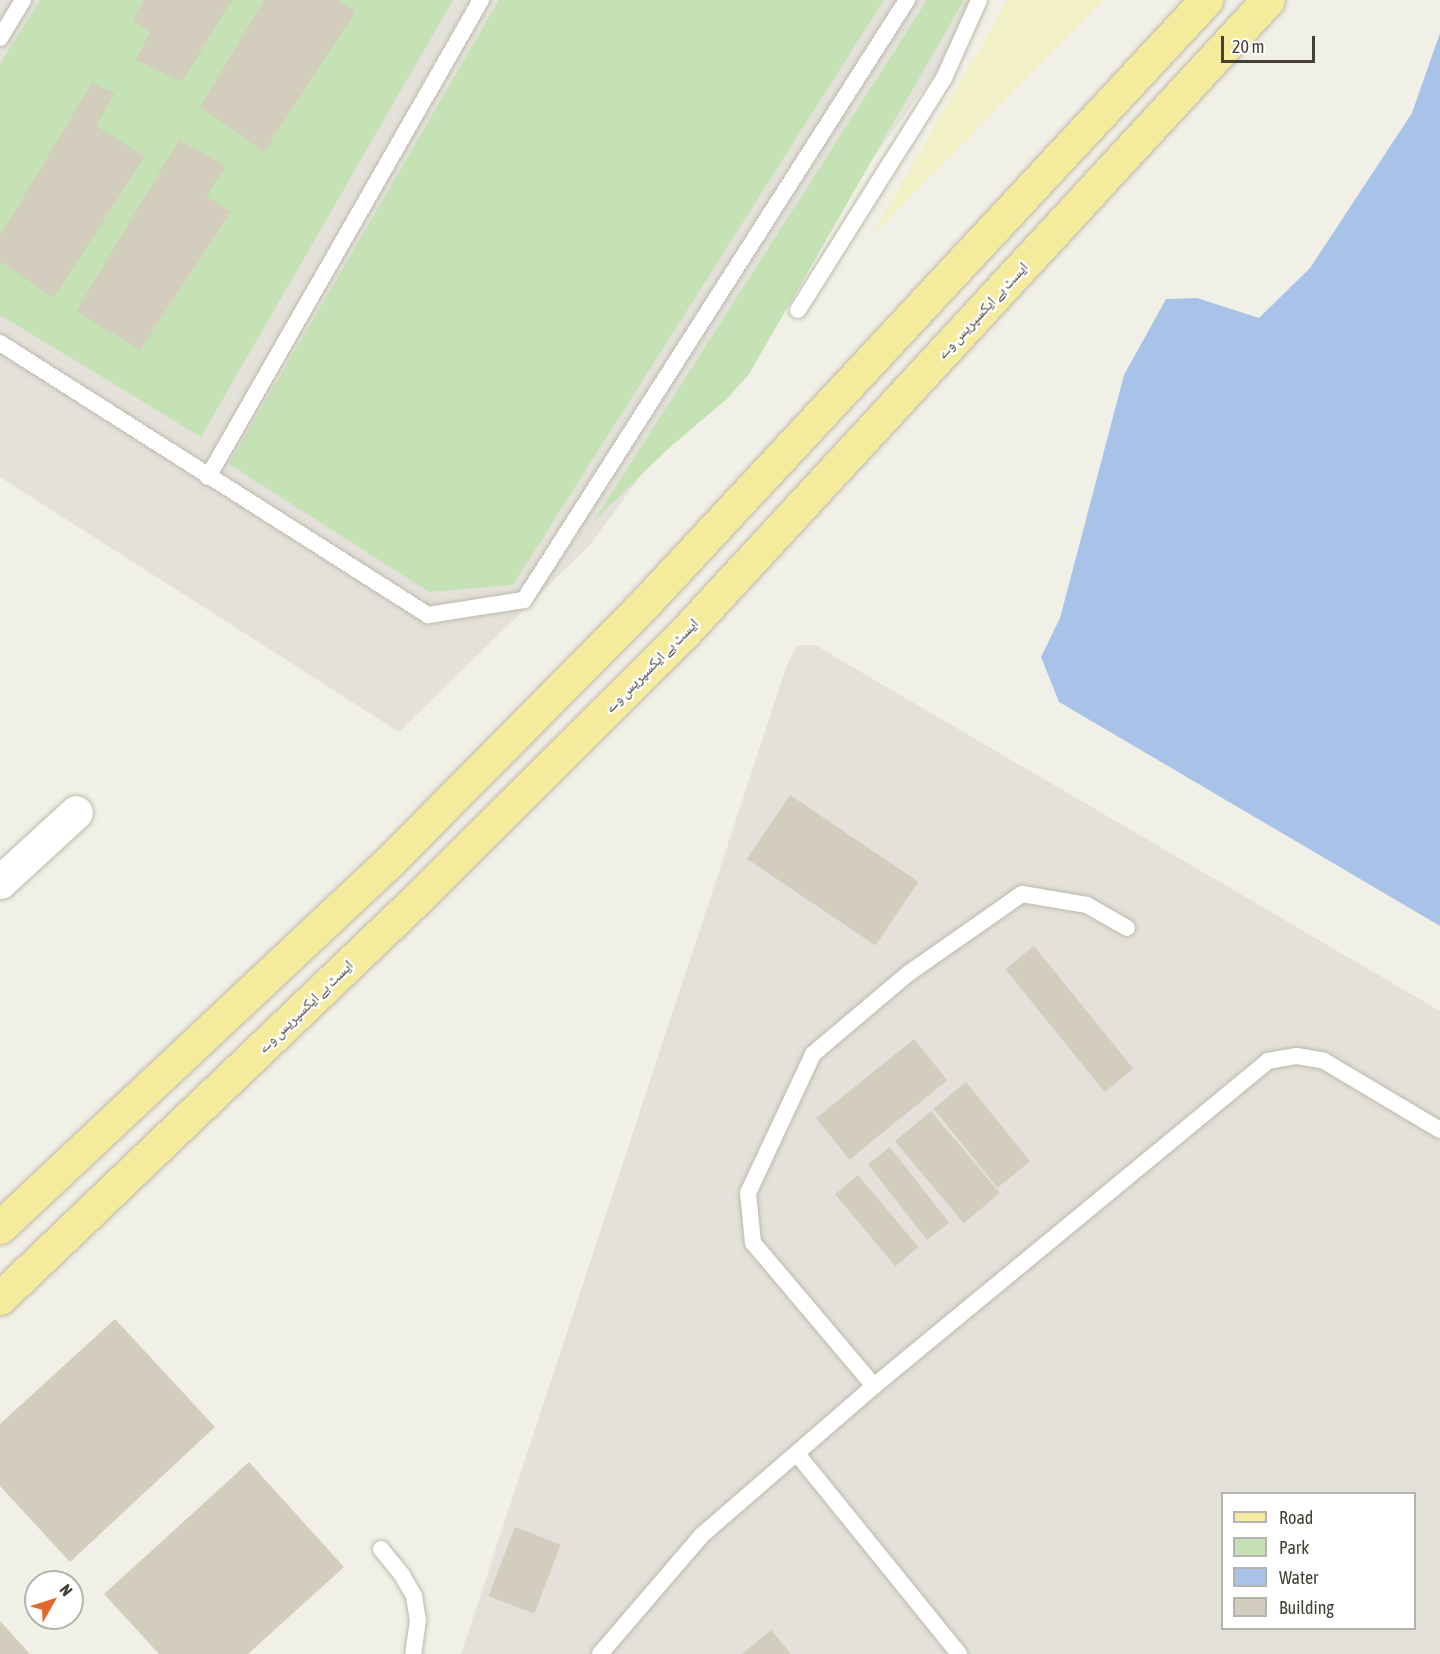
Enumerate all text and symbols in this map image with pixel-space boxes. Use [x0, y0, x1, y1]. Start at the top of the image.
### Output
scale bar [1224, 24, 1318, 62]
text: 20 m [1232, 36, 1264, 57]
street label: ایسٹ بے ایکسپریس وے [933, 258, 1031, 362]
street label: ایسٹ بے ایکسپریس وے [600, 614, 702, 716]
street label: ایسٹ بے ایکسپریس وے [254, 956, 356, 1056]
legend [1221, 1492, 1416, 1630]
text: Road [1279, 1507, 1313, 1528]
text: Park [1279, 1537, 1309, 1558]
text: Water [1279, 1567, 1318, 1588]
north arrow [24, 1570, 84, 1630]
text: N [56, 1581, 76, 1599]
text: Building [1279, 1597, 1334, 1618]

